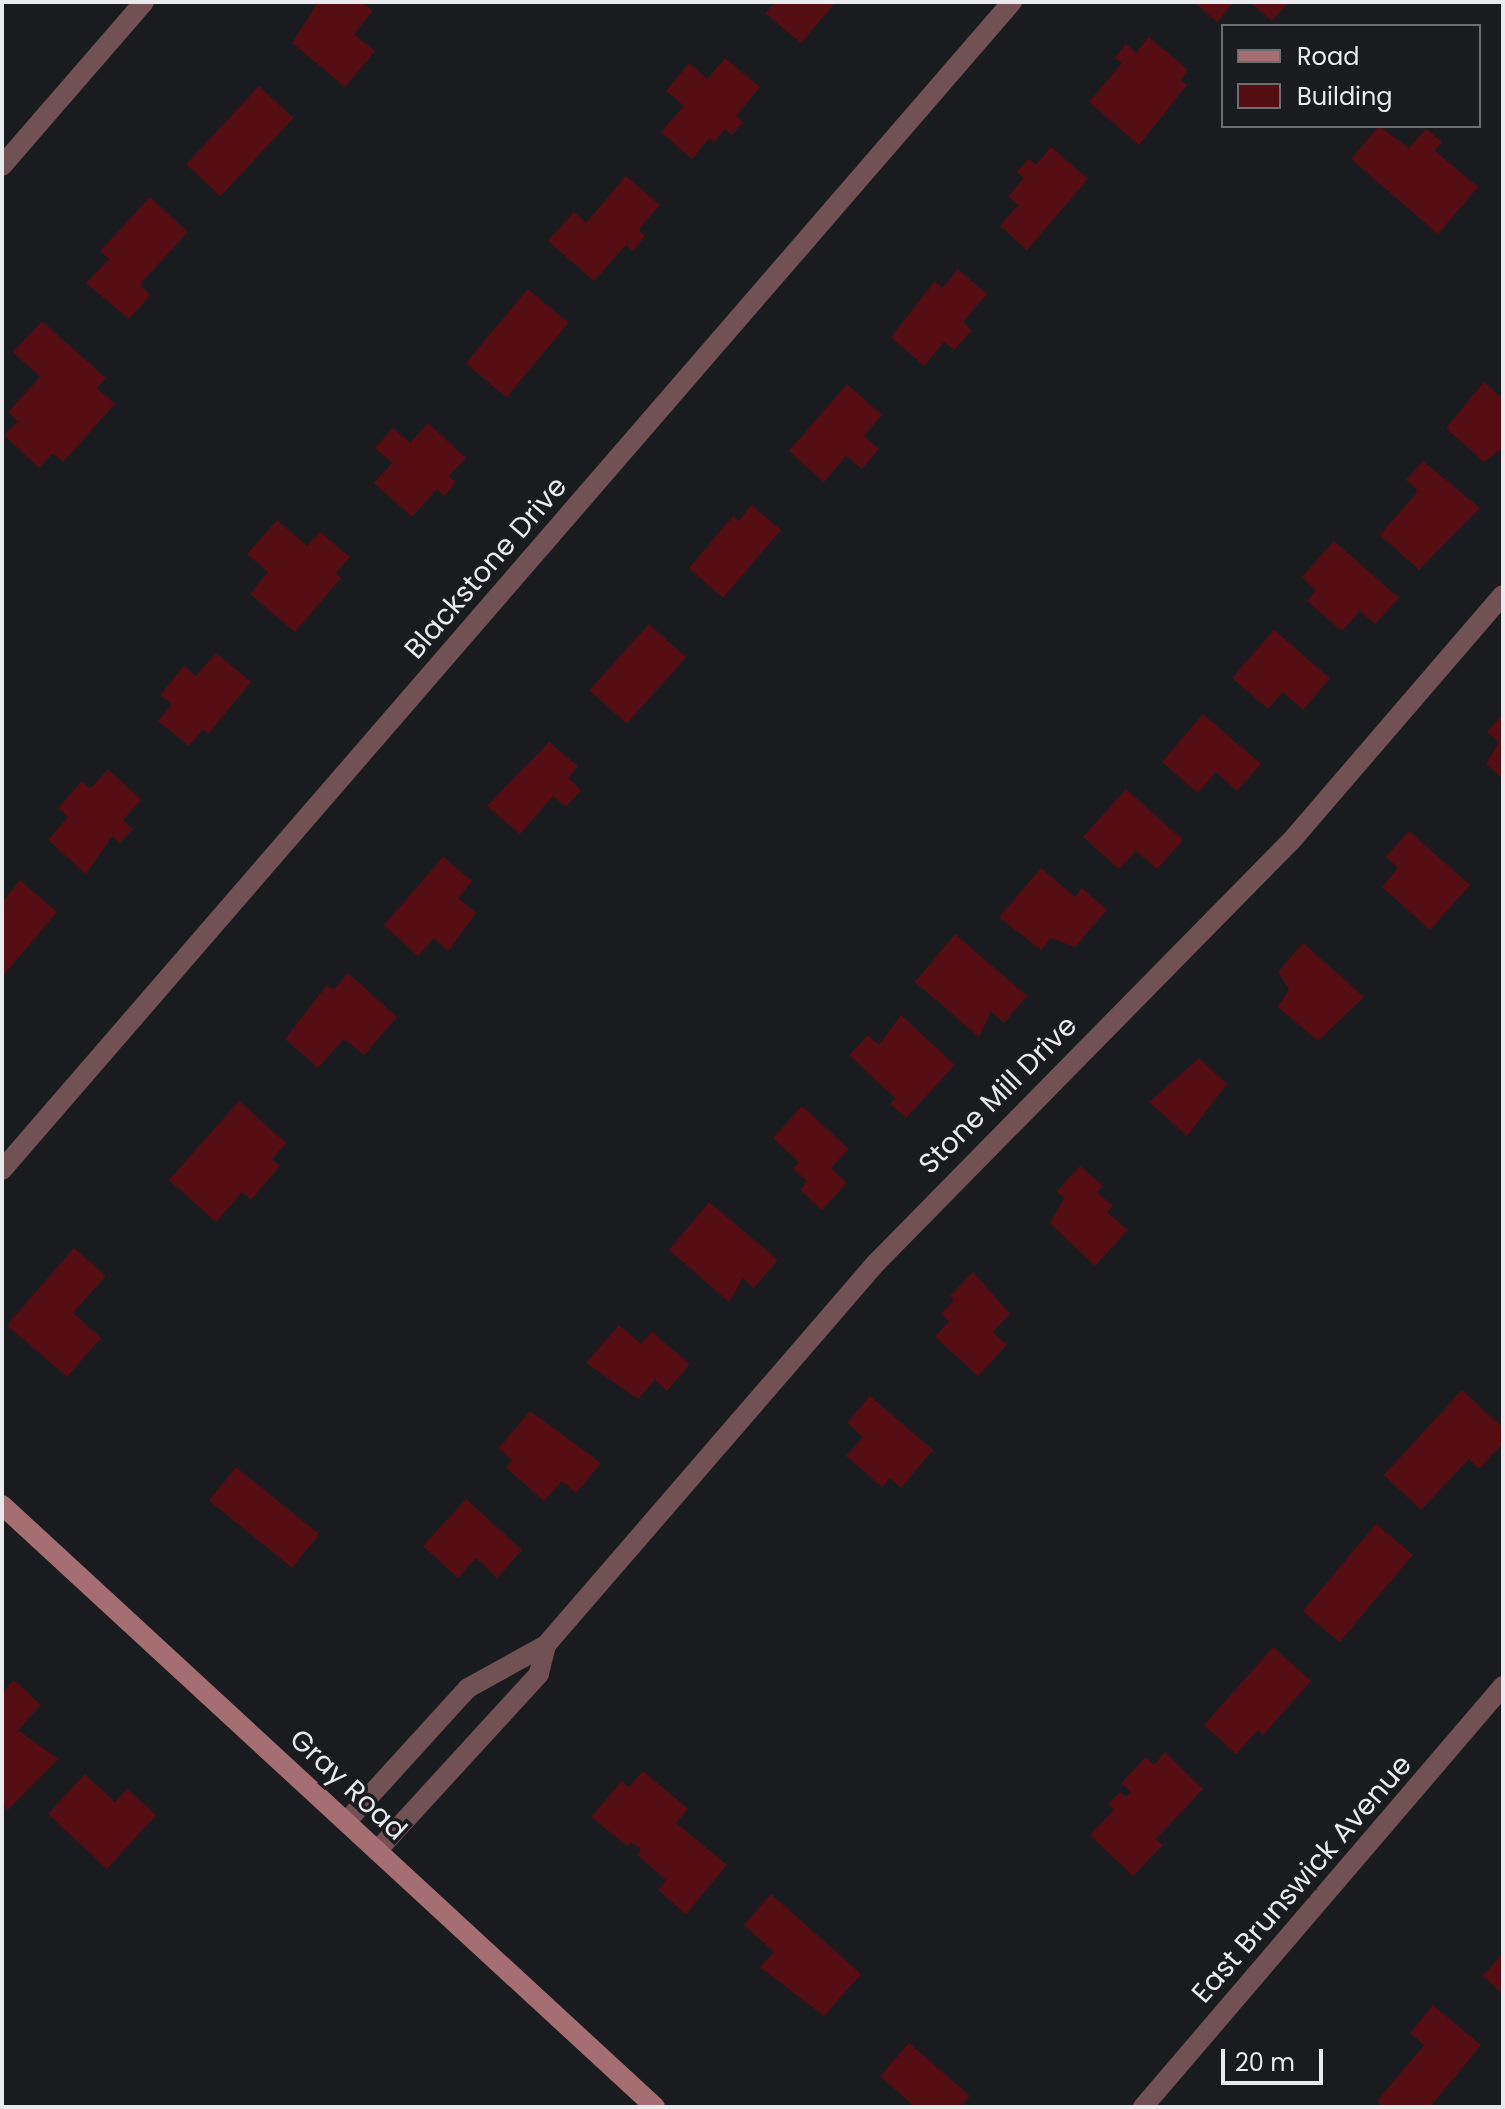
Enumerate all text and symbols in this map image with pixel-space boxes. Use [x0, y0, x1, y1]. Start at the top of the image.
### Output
legend [1221, 24, 1481, 128]
text: Road [1297, 40, 1359, 73]
text: Building [1297, 80, 1393, 113]
street label: Blackstone Drive [398, 470, 574, 666]
street label: Stone Mill Drive [912, 1009, 1084, 1181]
street label: Gray Road [283, 1723, 413, 1847]
street label: East Brunswick Avenue [1185, 1748, 1419, 2010]
scale bar [1225, 2033, 1327, 2083]
text: 20 m [1235, 2046, 1295, 2079]

